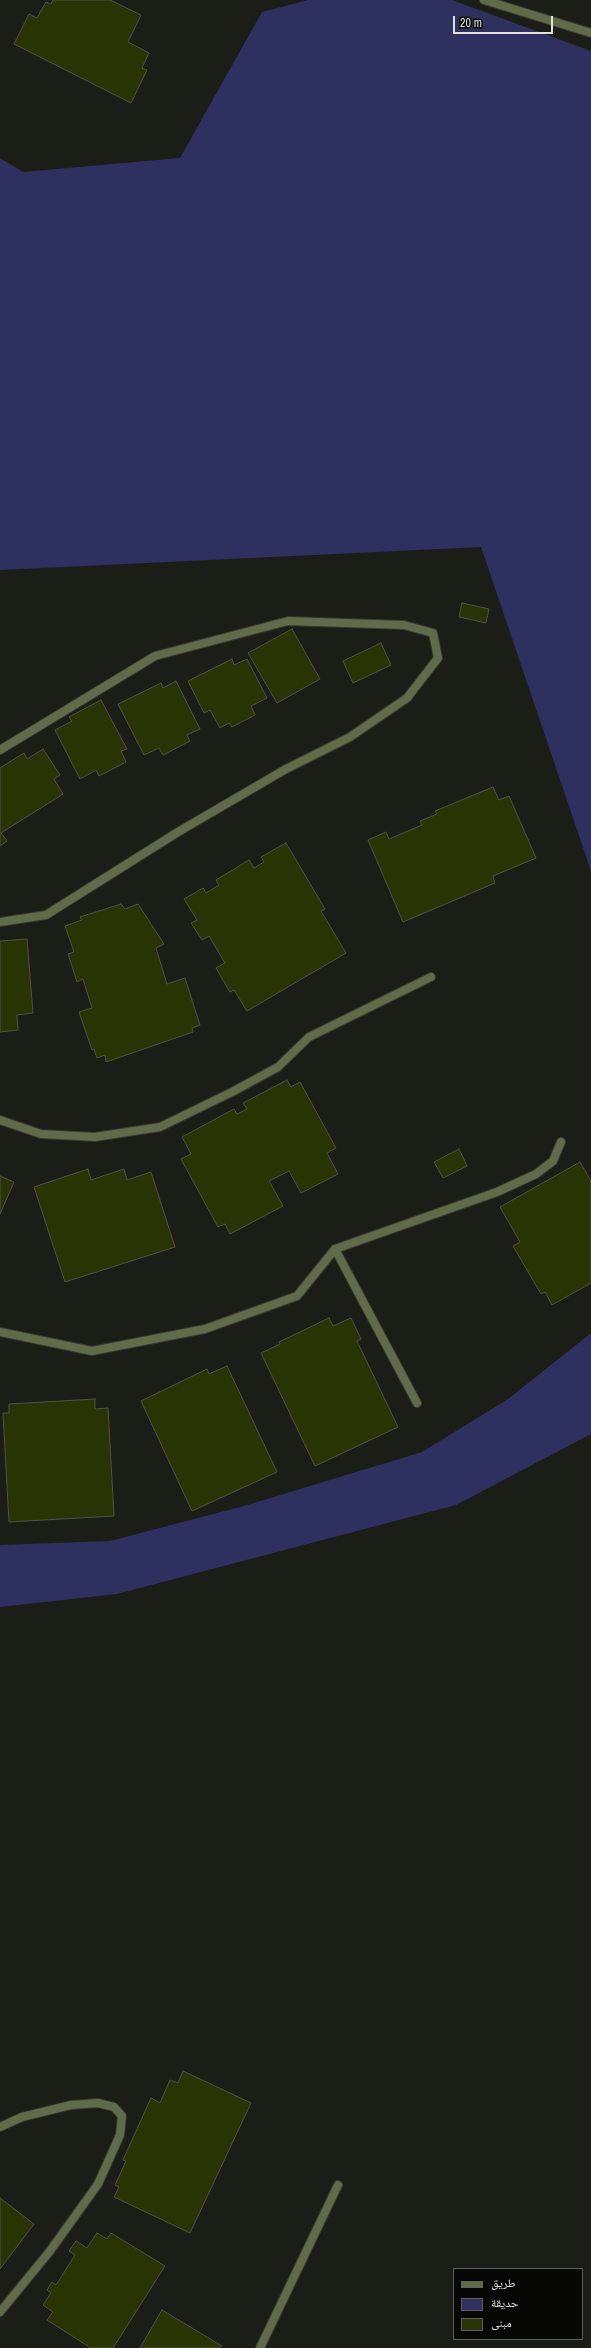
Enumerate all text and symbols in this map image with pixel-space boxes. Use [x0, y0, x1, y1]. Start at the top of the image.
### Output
scale bar [455, 8, 555, 34]
text: 20 m [460, 15, 482, 31]
legend [453, 2268, 583, 2340]
text: طريق [491, 2275, 516, 2291]
text: حديقة [491, 2295, 519, 2311]
text: مبنى [491, 2315, 512, 2331]

